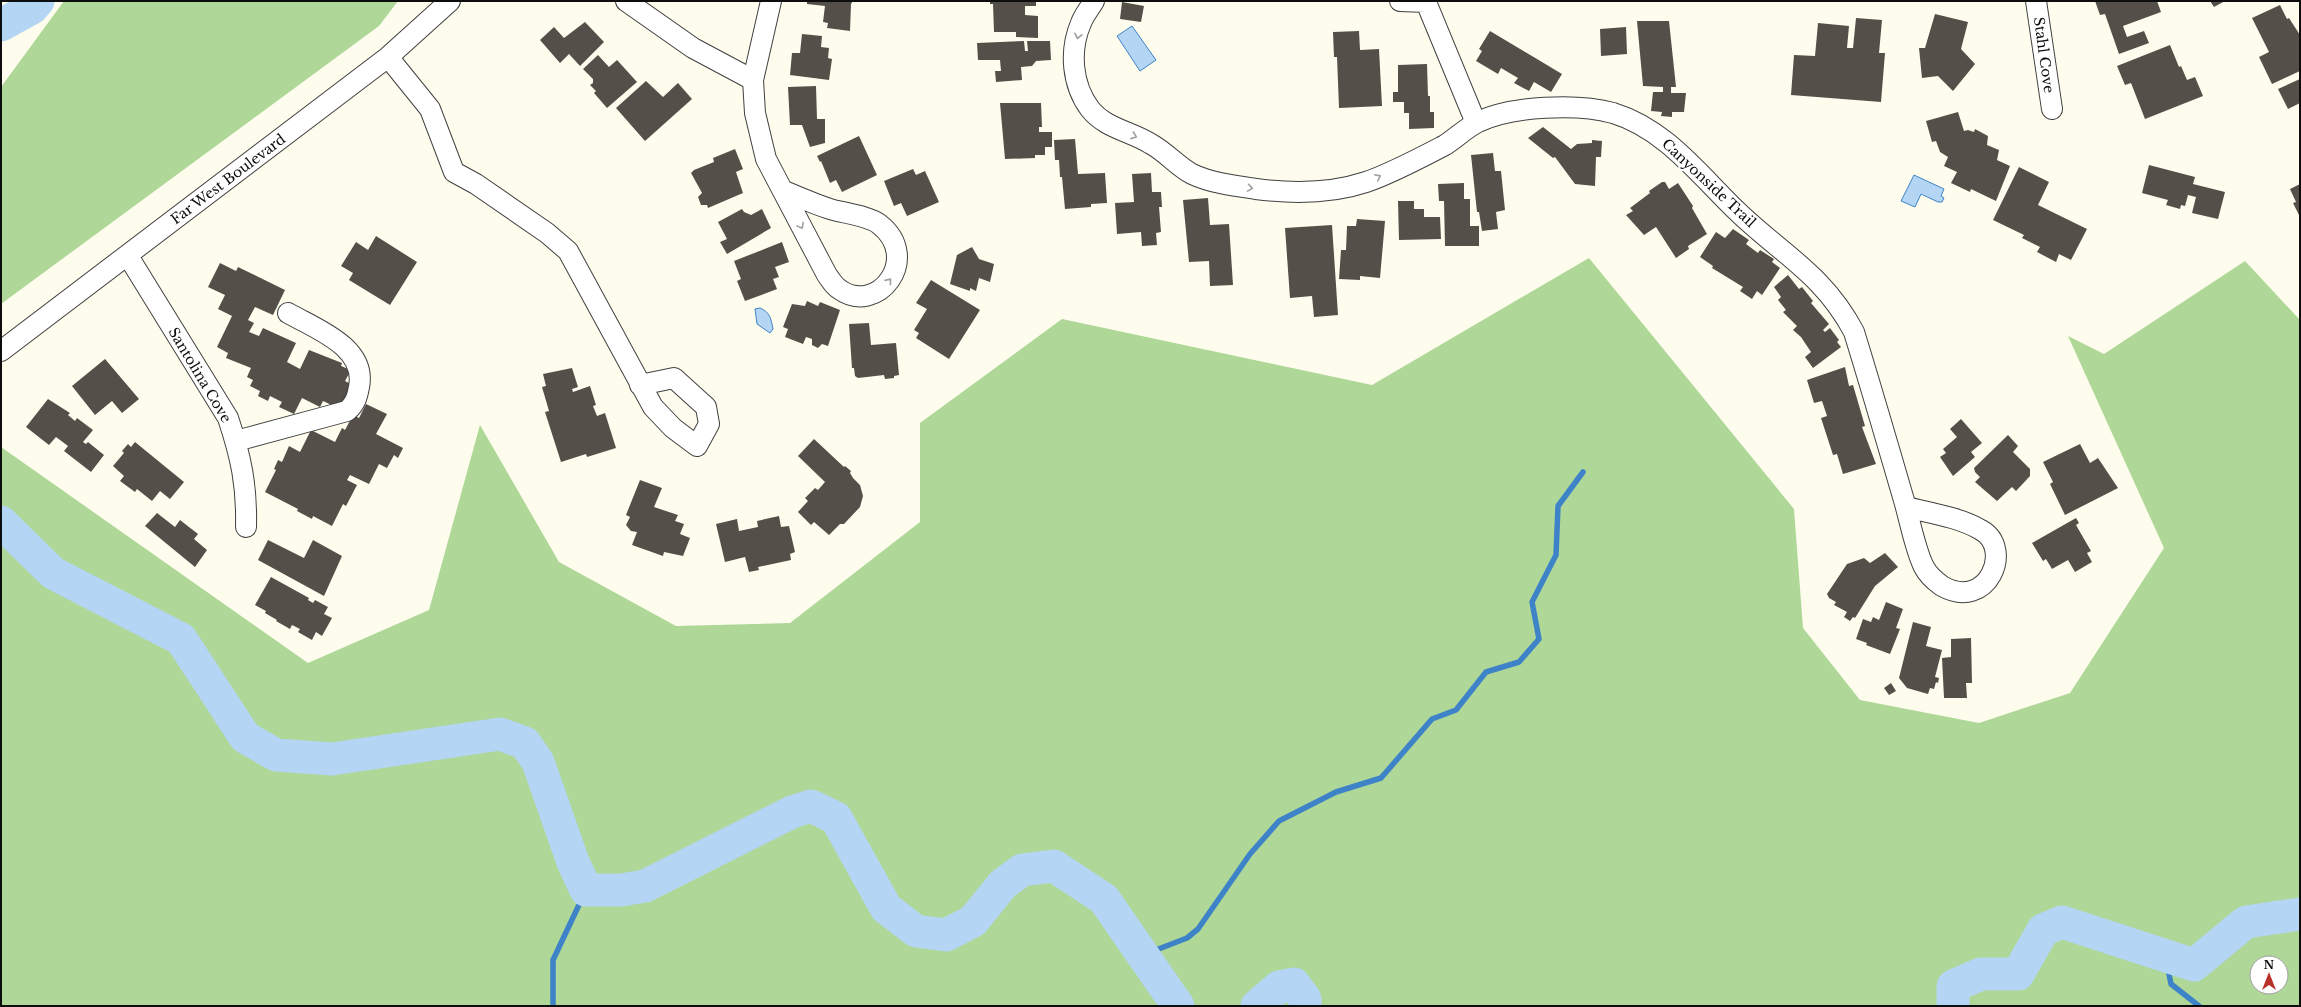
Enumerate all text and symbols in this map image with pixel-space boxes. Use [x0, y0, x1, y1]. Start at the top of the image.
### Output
street label: Stahl Cove [2030, 16, 2058, 94]
one-way arrow [1074, 33, 1082, 39]
street label: Far West Boulevard [167, 130, 289, 228]
one-way arrow [1131, 131, 1138, 139]
street label: Canyonside Trail [1658, 135, 1760, 231]
one-way arrow [1374, 174, 1381, 182]
one-way arrow [1247, 183, 1254, 192]
one-way arrow [796, 222, 804, 229]
one-way arrow [884, 278, 891, 286]
street label: Santolina Cove [165, 324, 235, 426]
north arrow [2249, 955, 2289, 995]
text: N [2264, 958, 2275, 972]

